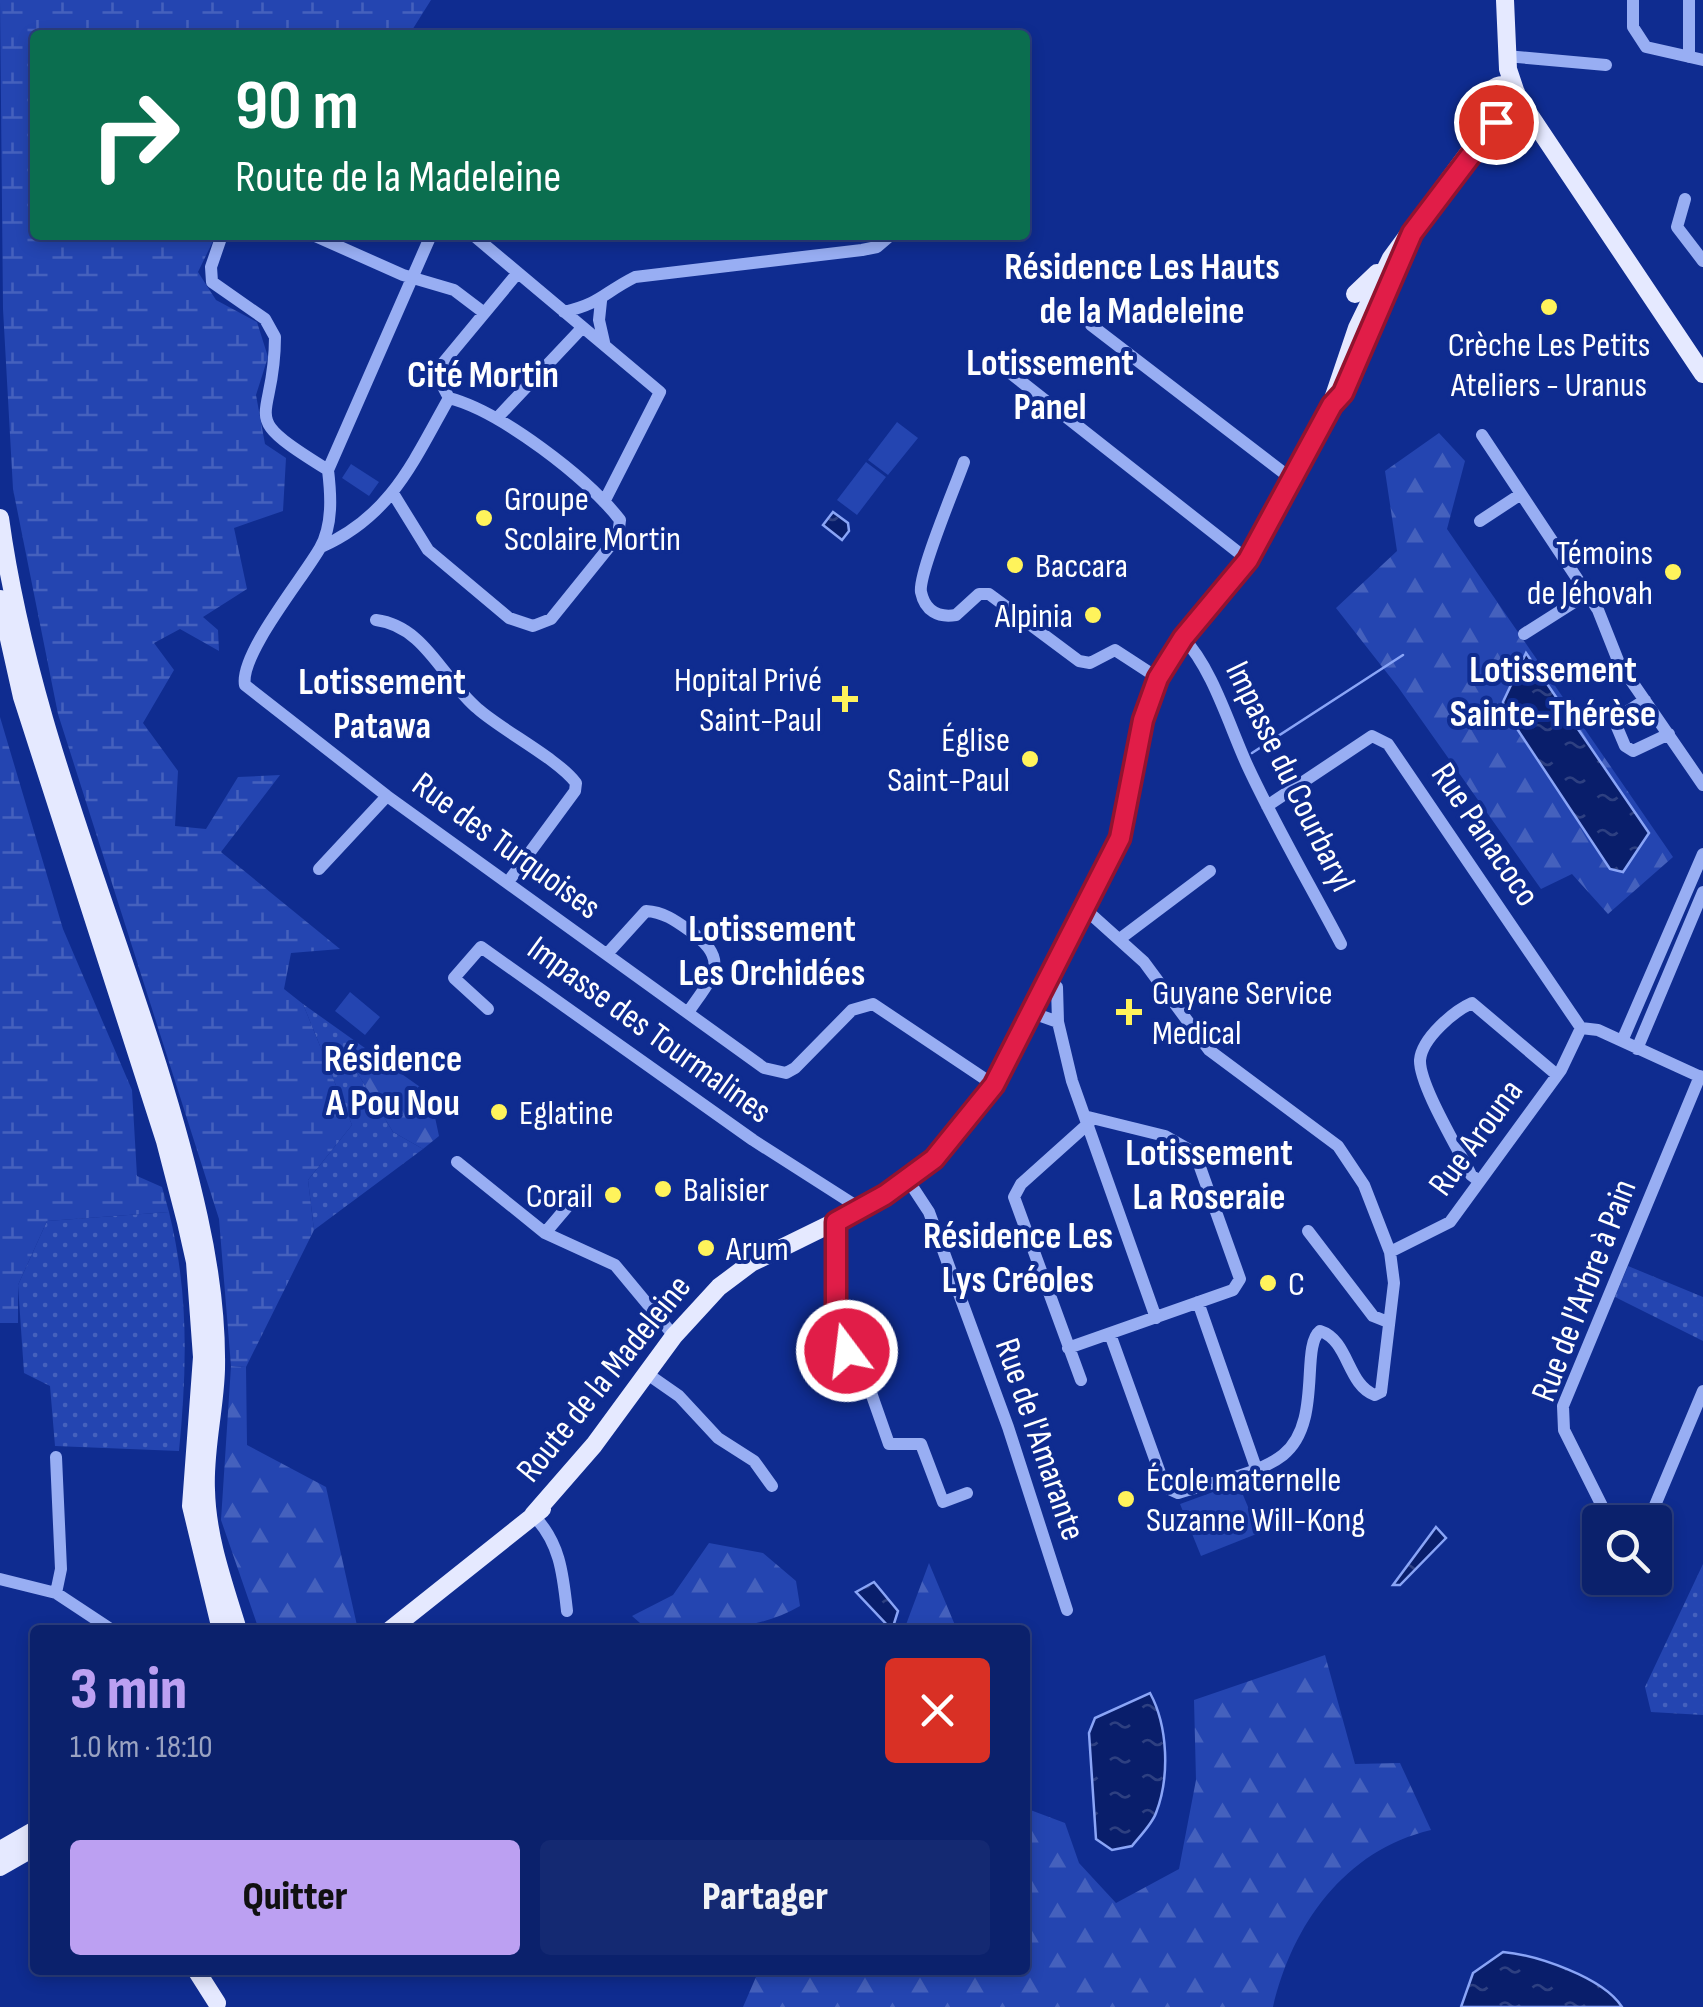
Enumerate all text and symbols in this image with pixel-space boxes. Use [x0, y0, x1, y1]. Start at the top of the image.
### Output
text: 90 m [235, 65, 359, 149]
icon: right [70, 70, 200, 200]
pin [1454, 80, 1539, 165]
icon: arrive [1469, 95, 1524, 150]
text: Route de la Madeleine [235, 150, 561, 205]
district label: Résidence Les Hauts de la Madeleine [1004, 245, 1280, 334]
marker: Crèche Les Petits Ateliers - Uranus [1538, 296, 1560, 318]
place label: Crèche Les Petits Ateliers - Uranus [1448, 324, 1650, 407]
district label: Lotissement Panel [966, 341, 1134, 430]
district label: Cité Mortin [407, 353, 559, 398]
place label: Groupe Scolaire Mortin [504, 478, 681, 561]
marker: Groupe Scolaire Mortin [473, 507, 495, 529]
place label: Témoins de Jéhovah [1527, 532, 1653, 615]
place label: Baccara [1035, 545, 1128, 588]
marker: Baccara [1004, 554, 1026, 576]
marker: Témoins de Jéhovah [1662, 561, 1684, 583]
place label: Alpinia [994, 595, 1073, 638]
marker: Alpinia [1082, 604, 1104, 626]
district label: Lotissement Sainte-Thérèse [1450, 648, 1656, 737]
street label: Impasse du Courbaryl [1215, 655, 1364, 899]
place label: Hopital Privé Saint-Paul [674, 659, 822, 742]
district label: Lotissement Patawa [298, 660, 466, 749]
marker: Hopital Privé Saint-Paul [832, 686, 858, 712]
place label: Église Saint-Paul [887, 719, 1010, 802]
marker: Église Saint-Paul [1019, 748, 1041, 770]
street label: Rue Panacoco [1421, 755, 1548, 915]
street label: Rue des Turquoises [403, 763, 609, 929]
district label: Lotissement Les Orchidées [679, 907, 865, 996]
street label: Impasse des Tourmalines [519, 927, 779, 1133]
place label: Guyane Service Medical [1152, 972, 1333, 1055]
marker: Guyane Service Medical [1116, 999, 1142, 1025]
district label: Résidence A Pou Nou [324, 1037, 462, 1126]
street label: Rue Arouna [1420, 1071, 1533, 1204]
place label: Eglatine [519, 1092, 614, 1135]
marker: Eglatine [488, 1101, 510, 1123]
district label: Lotissement La Roseraie [1125, 1131, 1293, 1220]
place label: Balisier [683, 1169, 769, 1212]
street label: Rue de l'Arbre à Pain [1522, 1173, 1646, 1408]
place label: Corail [526, 1175, 593, 1218]
marker: Balisier [652, 1178, 674, 1200]
marker: Corail [602, 1184, 624, 1206]
district label: Résidence Les Lys Créoles [923, 1214, 1113, 1303]
place label: Arum [725, 1228, 789, 1271]
marker: Arum [695, 1237, 717, 1259]
place label: C [1288, 1263, 1305, 1306]
street label: Route de la Madeleine [508, 1267, 701, 1491]
marker: C [1257, 1272, 1279, 1294]
position arrow [795, 1299, 899, 1403]
street label: Rue de l'Amarante [985, 1333, 1094, 1546]
place label: École maternelle Suzanne Will-Kong [1146, 1459, 1365, 1542]
marker: École maternelle Suzanne Will-Kong [1115, 1488, 1137, 1510]
map controls [1582, 1505, 1672, 1595]
button: search [1582, 1505, 1672, 1595]
text: 3 min [70, 1654, 187, 1726]
button: close [885, 1658, 990, 1763]
text: 1.0 km · 18:10 [70, 1728, 213, 1767]
button: Quitter [70, 1840, 520, 1955]
button: Partager [540, 1840, 990, 1955]

